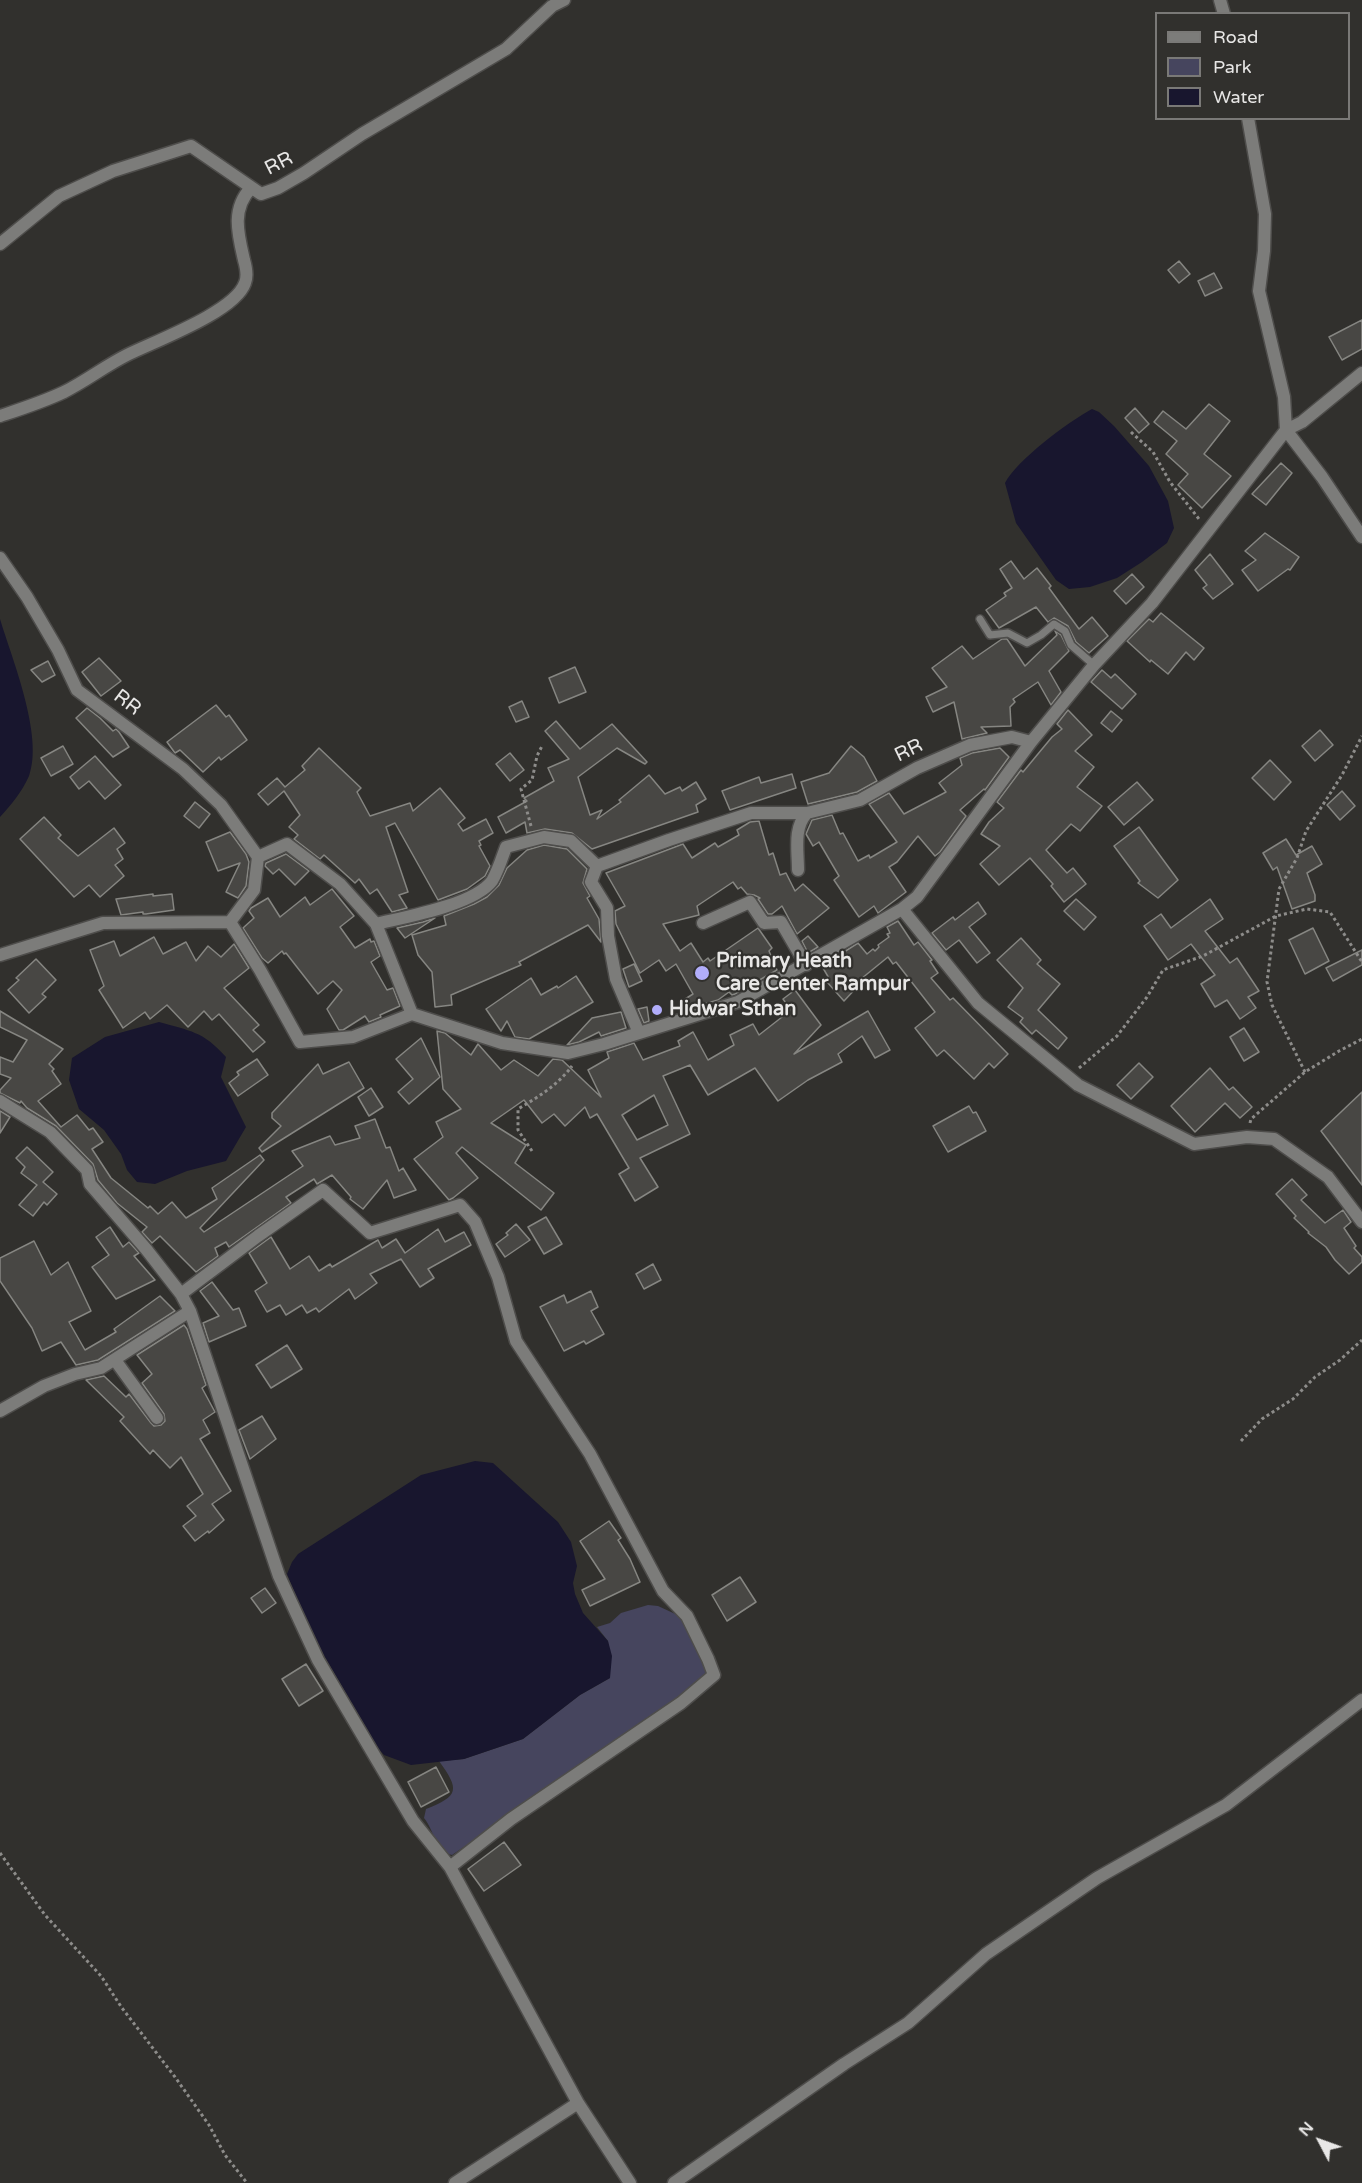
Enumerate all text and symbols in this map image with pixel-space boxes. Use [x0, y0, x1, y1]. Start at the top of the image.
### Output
legend [1155, 12, 1350, 120]
text: Road [1213, 26, 1258, 48]
text: Park [1213, 56, 1251, 78]
text: Water [1213, 86, 1264, 108]
street label: RR [261, 147, 297, 181]
street label: RR [108, 685, 146, 721]
street label: RR [891, 734, 927, 768]
place label: Primary Heath Care Center Rampur [716, 950, 910, 997]
marker: Primary Heath Care Center Rampur [693, 964, 711, 982]
place label: Hidwar Sthan [669, 998, 796, 1022]
marker: Hidwar Sthan [650, 1003, 664, 1017]
north arrow [1290, 2111, 1350, 2171]
text: N [1295, 2118, 1318, 2141]

